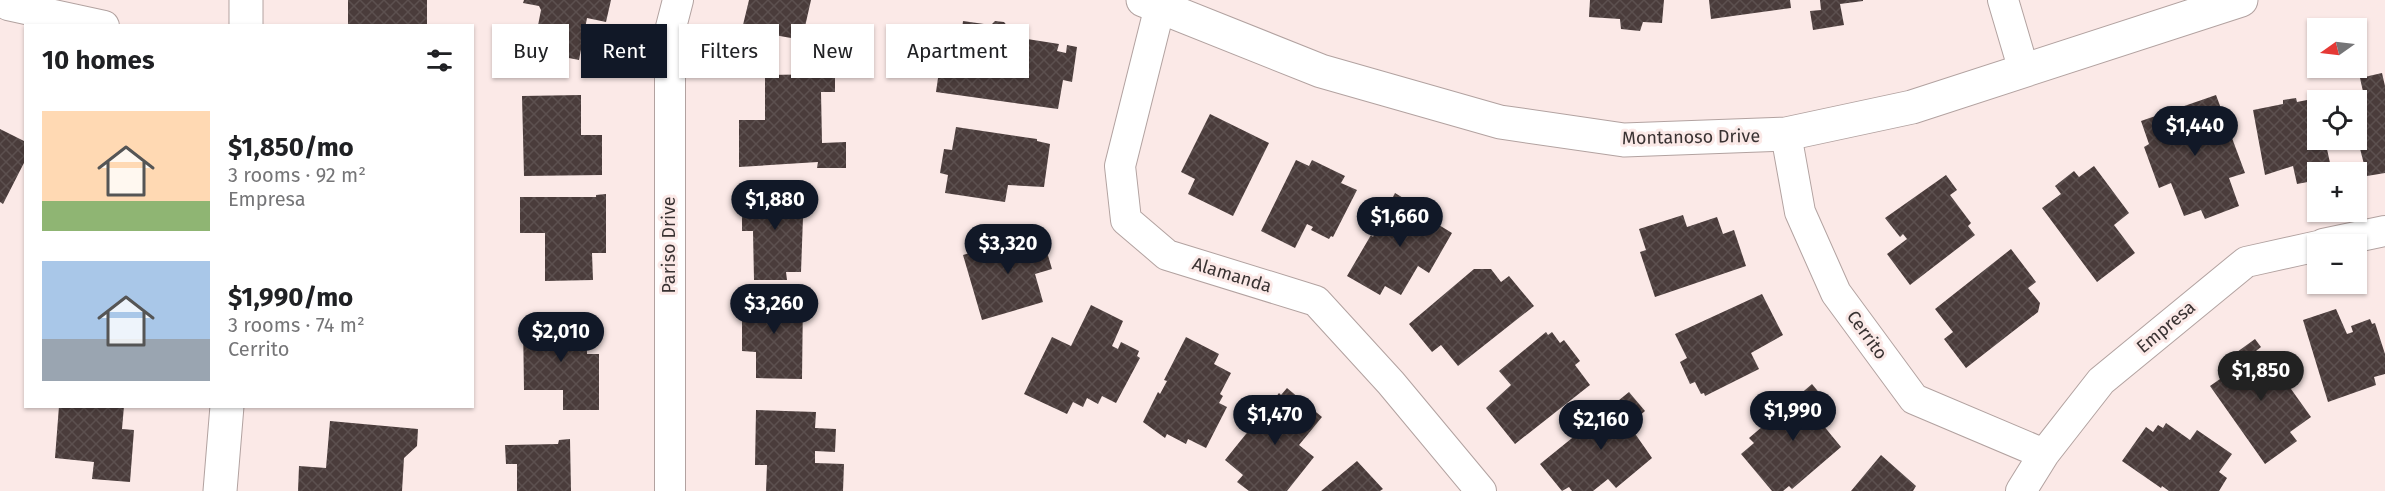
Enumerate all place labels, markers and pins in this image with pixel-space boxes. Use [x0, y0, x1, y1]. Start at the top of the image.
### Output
pin: $1,440 [2146, 106, 2244, 157]
pin: $1,880 [726, 180, 824, 231]
pin: $1,660 [1351, 197, 1449, 248]
pin: $3,320 [959, 224, 1057, 275]
pin: $3,260 [725, 284, 823, 335]
pin: $2,010 [512, 312, 610, 363]
pin: $1,850 [2212, 351, 2310, 402]
pin: $1,990 [1744, 391, 1842, 442]
pin: $1,470 [1226, 395, 1324, 446]
pin: $2,160 [1552, 400, 1650, 451]

